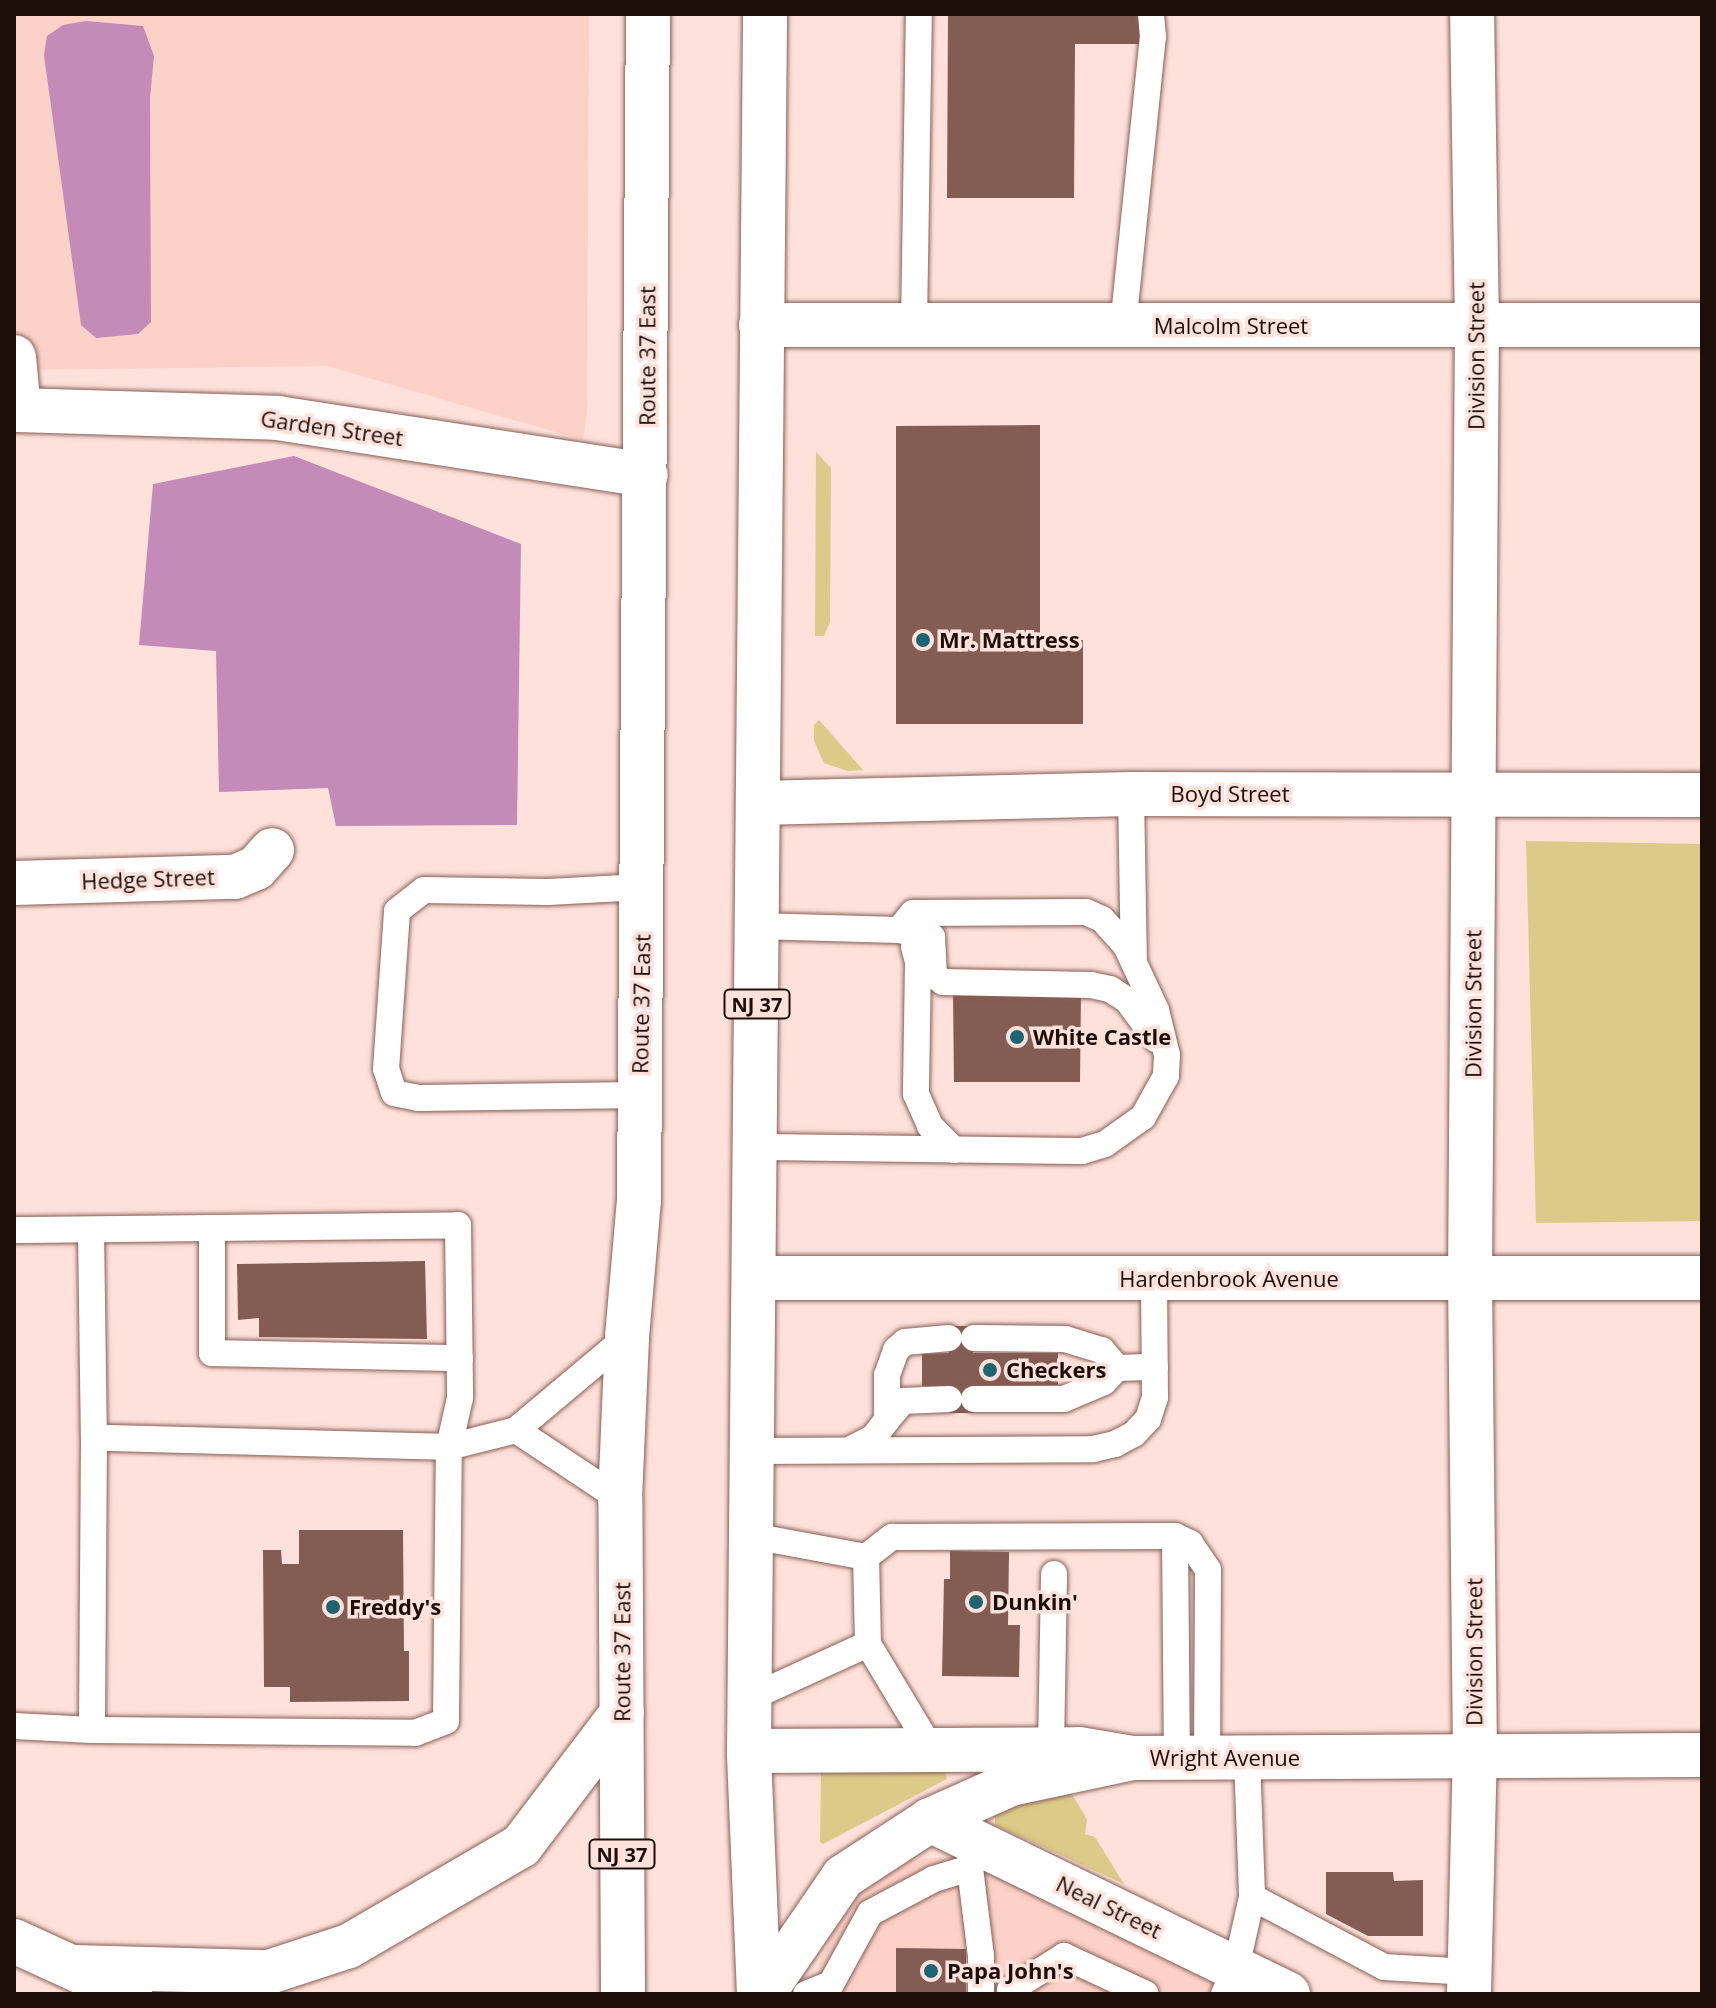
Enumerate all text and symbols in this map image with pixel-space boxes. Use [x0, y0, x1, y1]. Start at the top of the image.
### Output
street label: Division Street [1463, 282, 1489, 430]
street label: Route 37 East [634, 286, 660, 426]
street label: Malcolm Street [1154, 313, 1308, 339]
street label: Garden Street [259, 405, 405, 451]
place label: Mr. Mattress [939, 627, 1080, 653]
marker: Mr. Mattress [914, 631, 932, 649]
street label: Boyd Street [1170, 781, 1290, 807]
street label: Hedge Street [81, 863, 215, 895]
street label: Division Street [1460, 930, 1486, 1078]
street label: Route 37 East [627, 934, 655, 1074]
road number: NJ 37 [723, 988, 791, 1020]
place label: White Castle [1033, 1024, 1171, 1050]
marker: White Castle [1008, 1028, 1026, 1046]
street label: Hardenbrook Avenue [1119, 1266, 1339, 1292]
place label: Checkers [1006, 1357, 1106, 1383]
marker: Checkers [981, 1361, 999, 1379]
street label: Division Street [1461, 1578, 1487, 1726]
street label: Route 37 East [609, 1582, 635, 1722]
place label: Dunkin' [992, 1589, 1078, 1615]
marker: Dunkin' [967, 1593, 985, 1611]
place label: Freddy's [349, 1594, 441, 1620]
marker: Freddy's [324, 1598, 342, 1616]
street label: Wright Avenue [1150, 1745, 1300, 1771]
road number: NJ 37 [588, 1838, 656, 1870]
street label: Neal Street [1052, 1870, 1166, 1944]
place label: Papa John's [947, 1958, 1074, 1984]
marker: Papa John's [922, 1962, 940, 1980]

